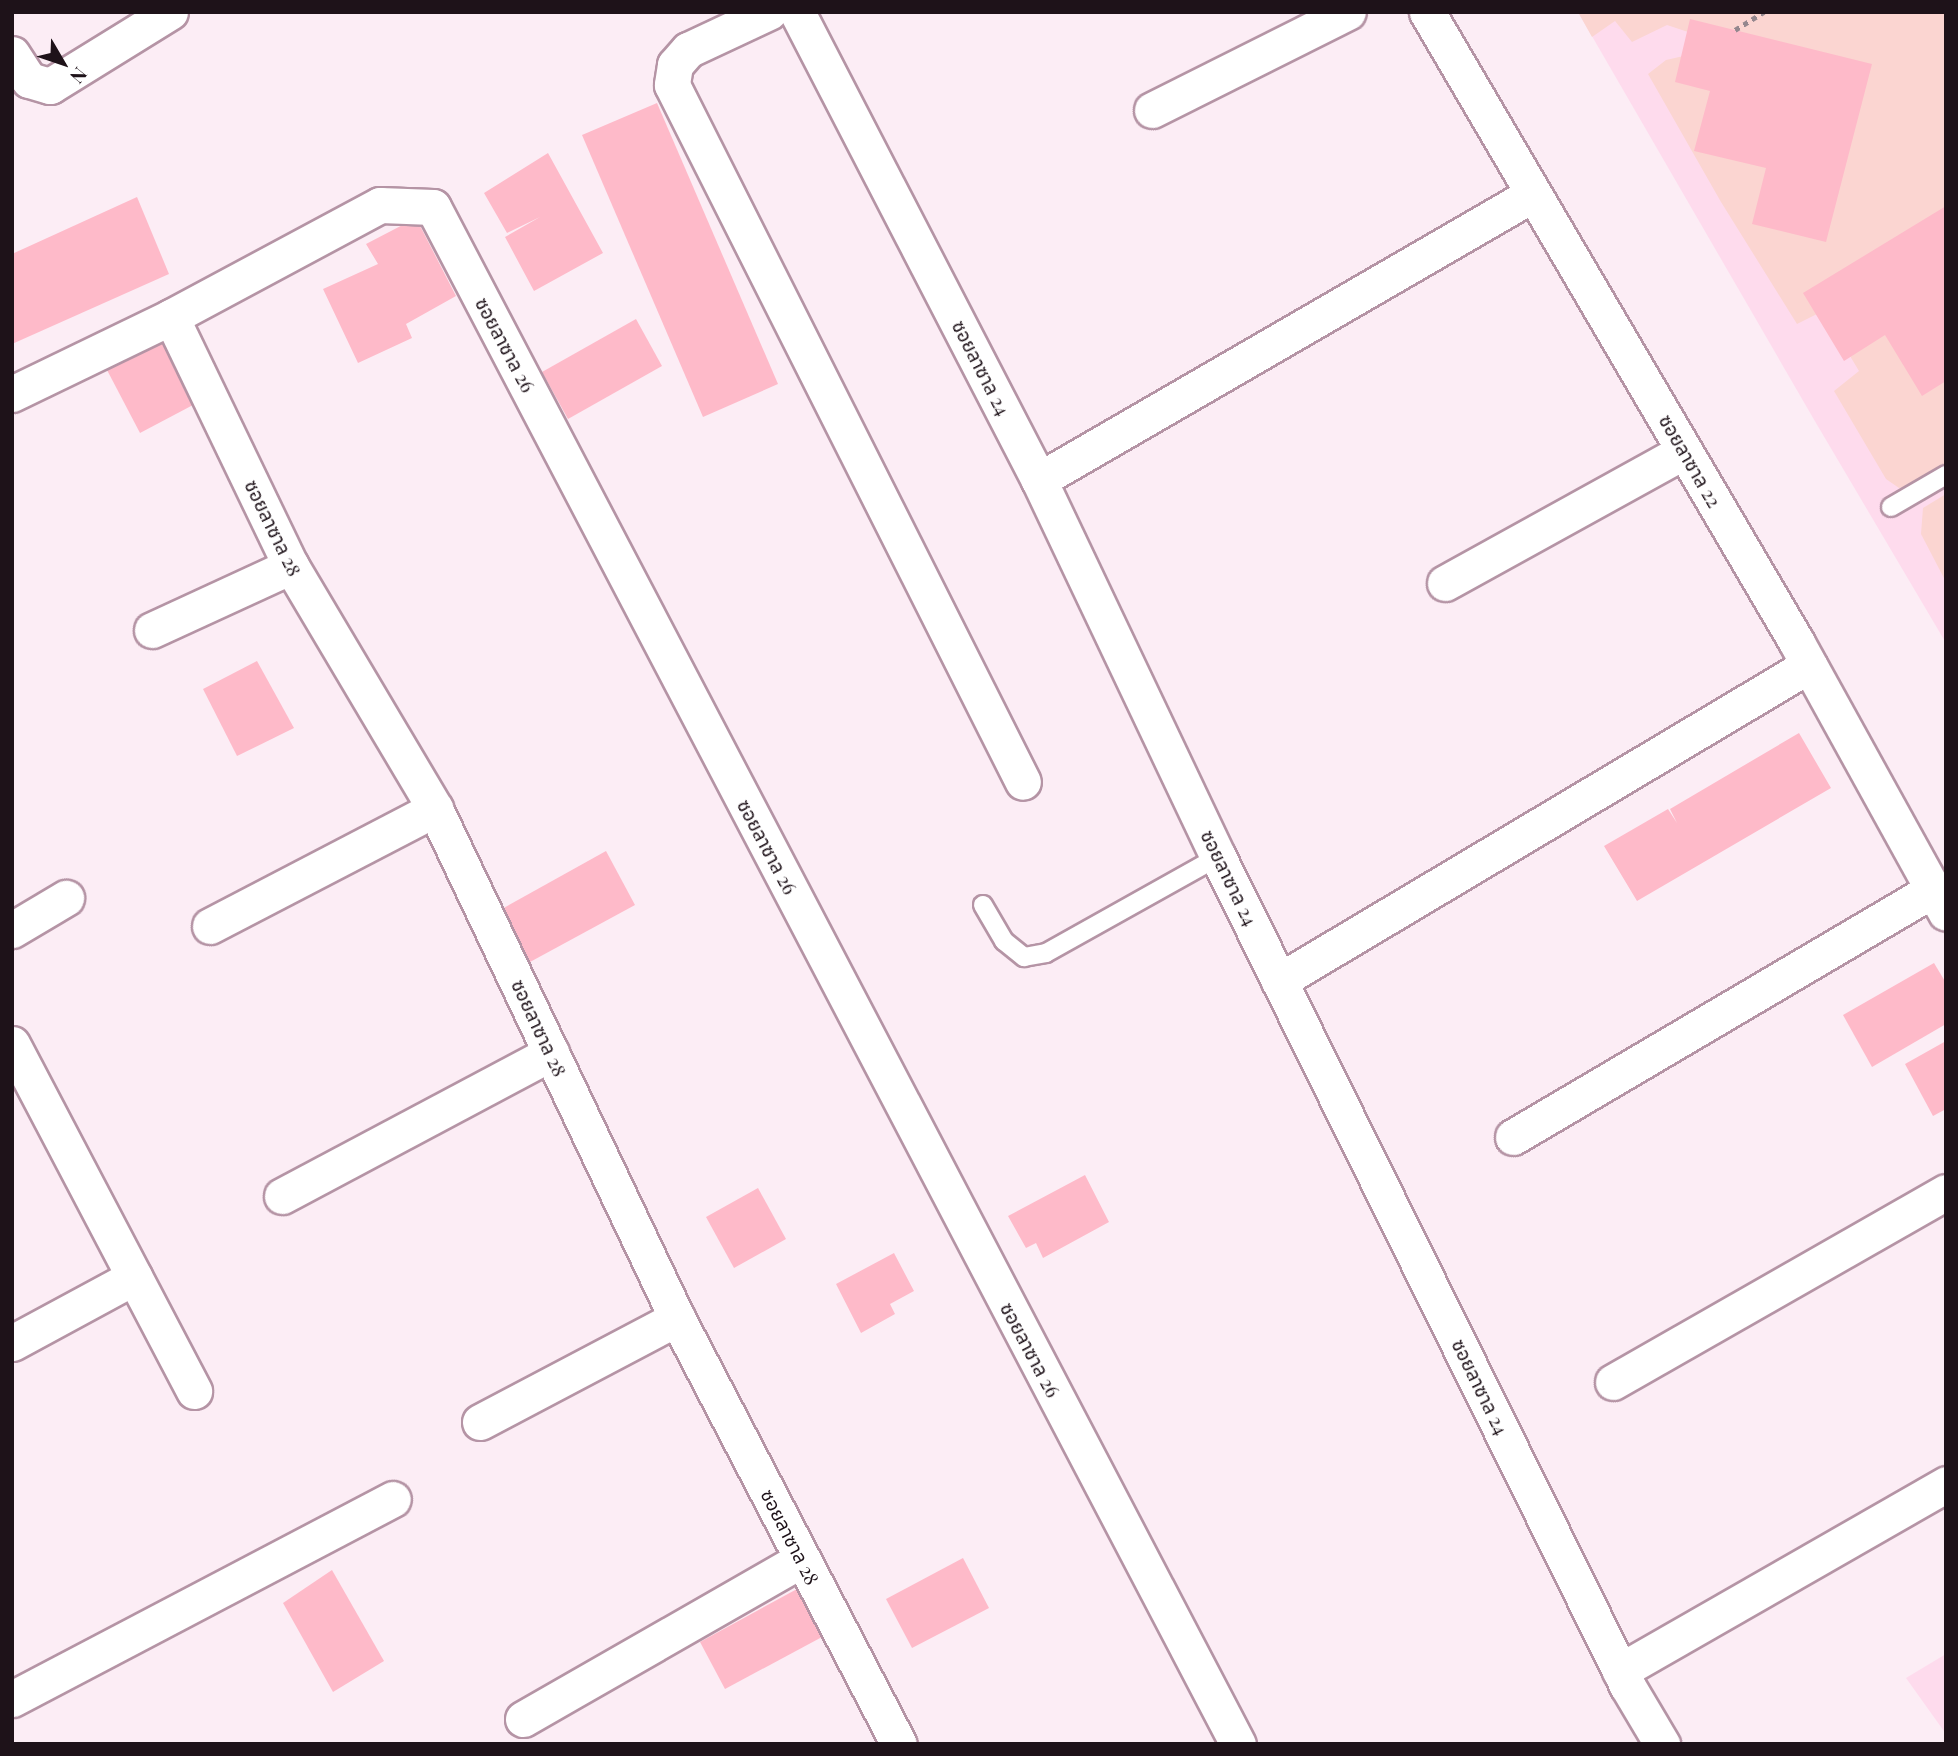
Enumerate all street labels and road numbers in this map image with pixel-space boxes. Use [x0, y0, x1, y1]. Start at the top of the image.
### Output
street label: ซอยลาซาล 26 [470, 294, 540, 396]
street label: ซอยลาซาล 24 [947, 317, 1015, 419]
street label: ซอยลาซาล 22 [1654, 411, 1726, 511]
street label: ซอยลาซาล 28 [240, 476, 306, 580]
street label: ซอยลาซาล 26 [732, 796, 802, 898]
street label: ซอยลาซาล 24 [1196, 826, 1262, 930]
street label: ซอยลาซาล 28 [507, 976, 571, 1080]
street label: ซอยลาซาล 26 [995, 1299, 1065, 1401]
street label: ซอยลาซาล 24 [1447, 1335, 1513, 1439]
street label: ซอยลาซาล 28 [756, 1485, 824, 1589]

